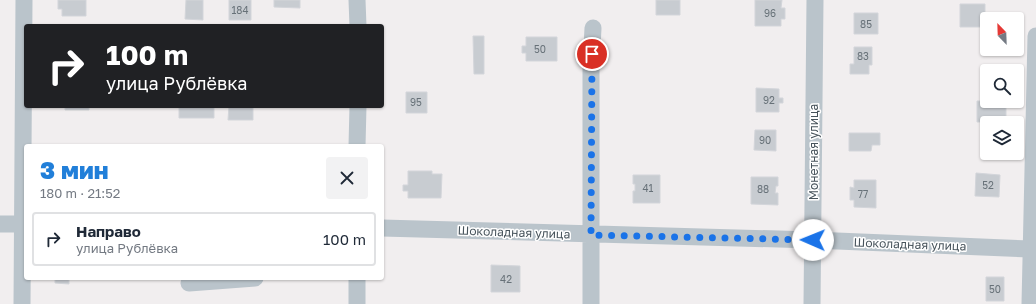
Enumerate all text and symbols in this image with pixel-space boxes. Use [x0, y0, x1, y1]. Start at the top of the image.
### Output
house number: 184 [231, 4, 249, 16]
house number: 96 [764, 7, 776, 19]
north arrow [980, 12, 1024, 56]
map controls [980, 12, 1024, 160]
house number: 85 [860, 18, 872, 30]
pin [575, 37, 609, 71]
text: 100 m [106, 38, 188, 71]
icon: right [40, 40, 92, 92]
house number: 50 [534, 43, 546, 55]
icon: arrive [581, 43, 603, 65]
house number: 83 [857, 50, 869, 62]
button: search [980, 64, 1024, 108]
text: улица Рублёвка [106, 72, 247, 94]
house number: 92 [763, 94, 775, 106]
house number: 95 [410, 96, 422, 108]
street label: Монетная улица [806, 104, 821, 200]
button: layers [980, 116, 1024, 160]
house number: 90 [759, 134, 771, 146]
text: 3 мин [40, 155, 109, 184]
button: close [326, 157, 368, 199]
house number: 52 [982, 179, 994, 191]
house number: 41 [643, 182, 654, 194]
house number: 88 [757, 183, 769, 195]
text: 180 m · 21:52 [40, 185, 120, 201]
house number: 77 [858, 188, 868, 200]
position arrow [792, 219, 834, 261]
text: Направо [76, 222, 141, 240]
street label: Шоколадная улица [457, 223, 571, 241]
icon: right [42, 228, 64, 250]
text: 100 m [323, 230, 366, 248]
street label: Шоколадная улица [853, 235, 967, 253]
text: улица Рублёвка [76, 240, 178, 256]
house number: 42 [500, 273, 512, 285]
house number: 50 [989, 283, 1001, 295]

